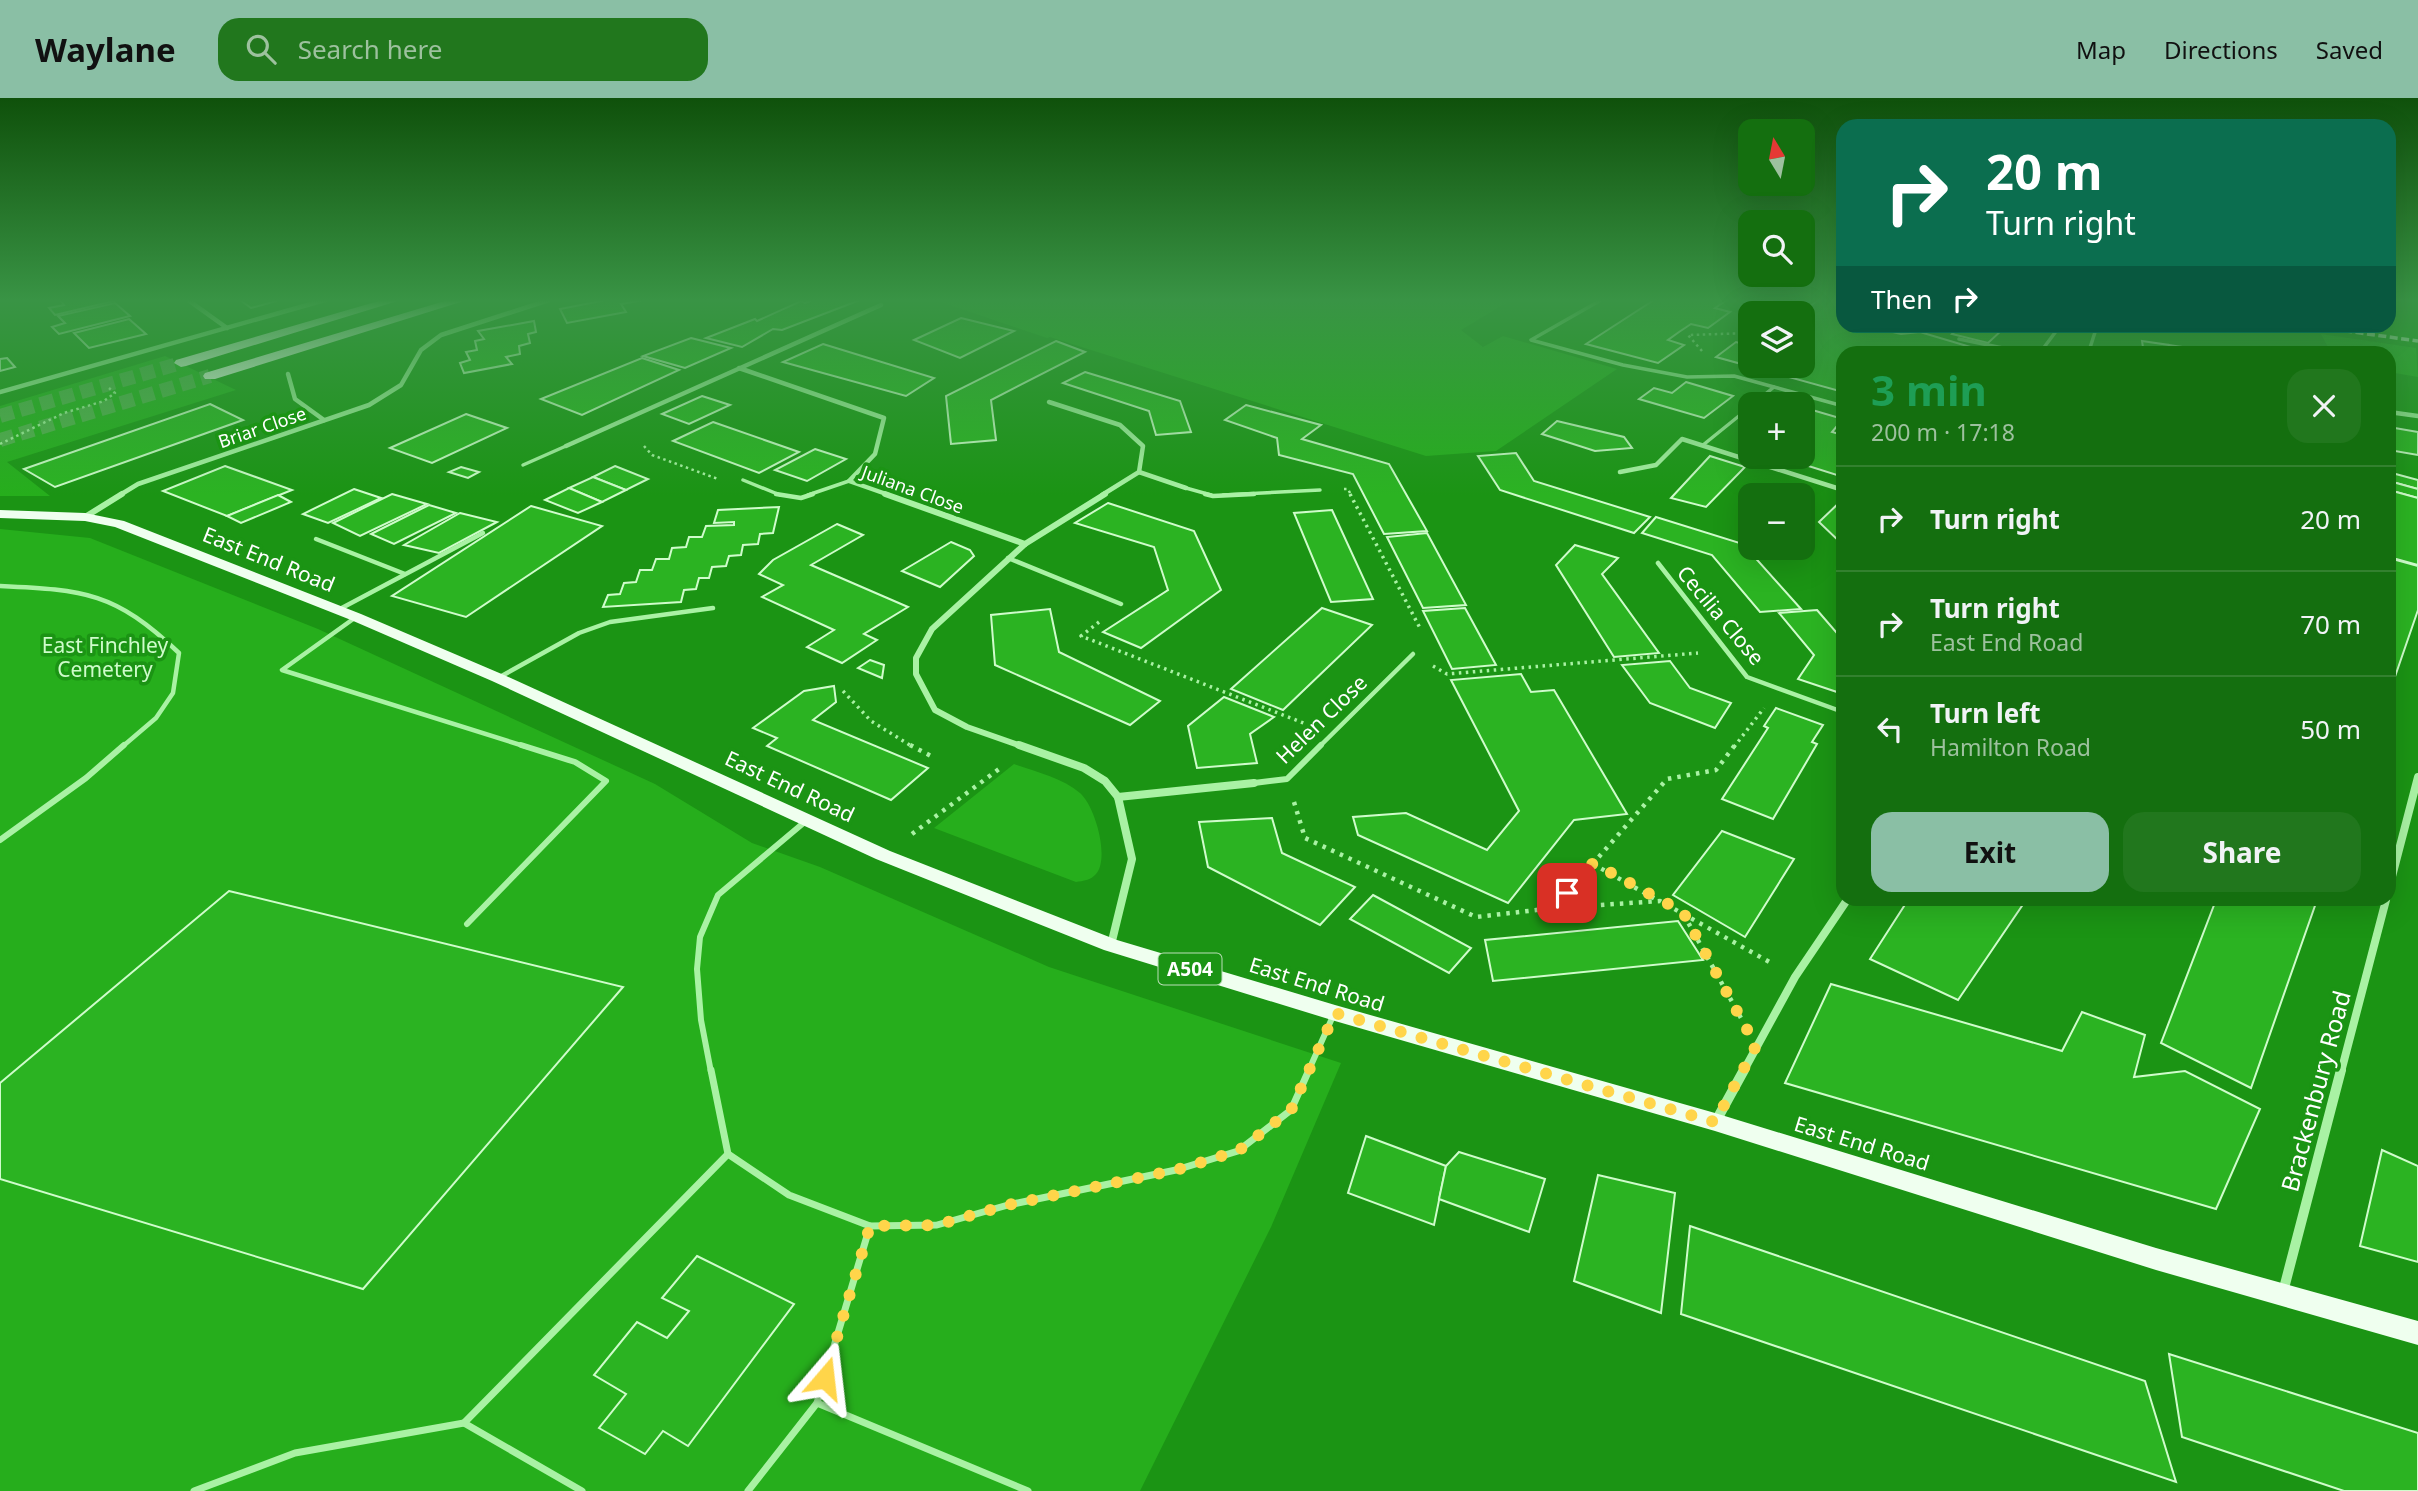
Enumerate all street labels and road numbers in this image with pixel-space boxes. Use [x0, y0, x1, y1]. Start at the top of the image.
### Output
street label: Briar Close [215, 401, 309, 453]
street label: Juliana Close [857, 459, 967, 519]
street label: East End Road [199, 520, 339, 598]
street label: Cecilia Close [1671, 559, 1771, 671]
street label: Helen Close [1269, 668, 1373, 770]
street label: East End Road [721, 744, 859, 828]
street label: East End Road [1246, 950, 1388, 1018]
road number: A504 [1158, 954, 1222, 984]
street label: Brackenbury Road [2272, 987, 2358, 1195]
street label: East End Road [1791, 1109, 1933, 1177]

